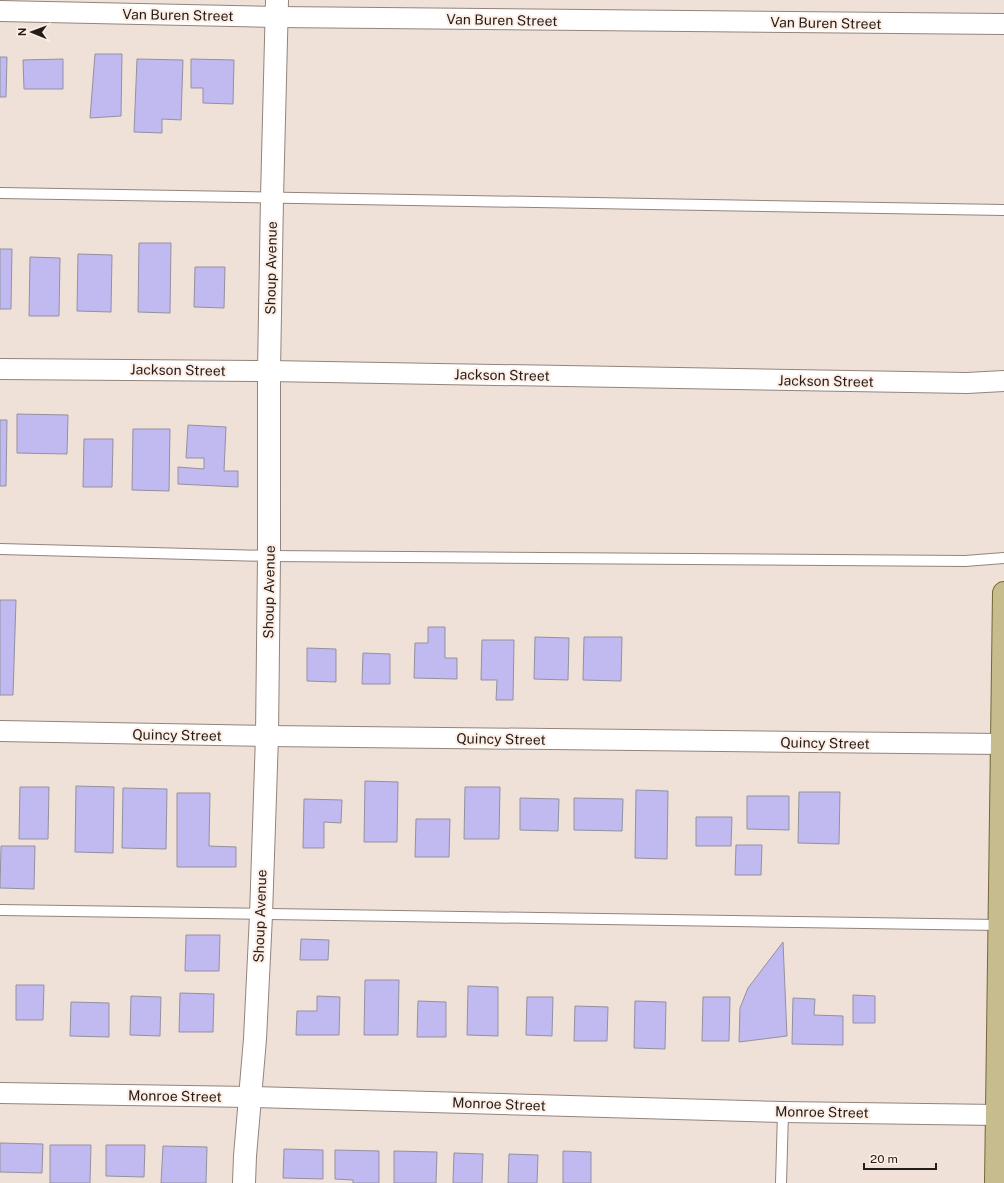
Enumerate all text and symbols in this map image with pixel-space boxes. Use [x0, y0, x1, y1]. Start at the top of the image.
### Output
street label: Van Buren Street [122, 6, 234, 24]
street label: Van Buren Street [446, 11, 558, 29]
north arrow [12, 12, 52, 52]
street label: Van Buren Street [770, 14, 882, 32]
text: N [16, 27, 28, 36]
street label: Shoup Avenue [262, 221, 280, 315]
street label: Jackson Street [130, 361, 226, 379]
street label: Jackson Street [454, 366, 550, 384]
street label: Jackson Street [778, 372, 874, 390]
street label: Shoup Avenue [260, 545, 278, 639]
street label: Quincy Street [132, 726, 222, 744]
street label: Quincy Street [456, 730, 546, 748]
street label: Quincy Street [780, 734, 870, 752]
street label: Shoup Avenue [250, 869, 270, 963]
street label: Monroe Street [128, 1087, 222, 1105]
street label: Monroe Street [452, 1094, 546, 1114]
street label: Monroe Street [775, 1103, 869, 1121]
scale bar [864, 1145, 936, 1171]
text: 20 m [870, 1152, 898, 1166]

